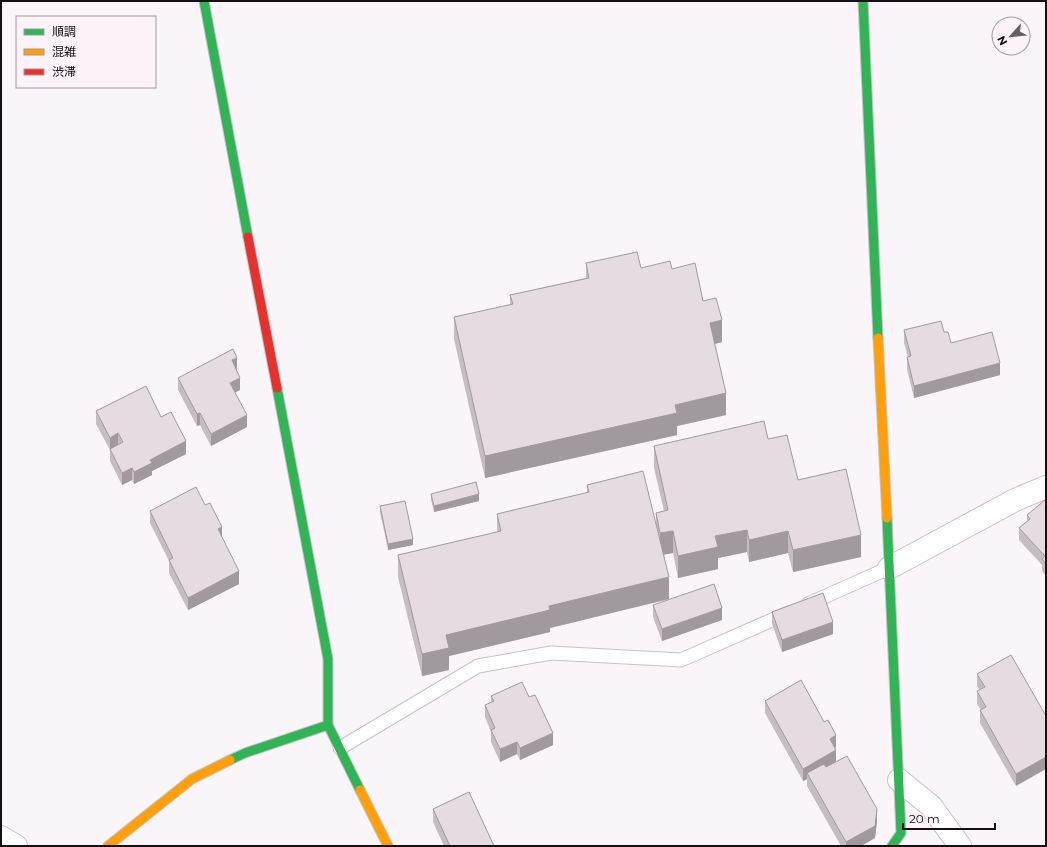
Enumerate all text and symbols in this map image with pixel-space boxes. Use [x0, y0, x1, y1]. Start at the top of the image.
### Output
legend [16, 16, 156, 88]
north arrow [991, 16, 1031, 56]
text: 順調 [52, 24, 76, 39]
text: N [994, 33, 1010, 48]
text: 混雑 [52, 44, 76, 59]
text: 渋滞 [52, 64, 76, 79]
scale bar [903, 805, 995, 831]
text: 20 m [909, 811, 940, 826]

